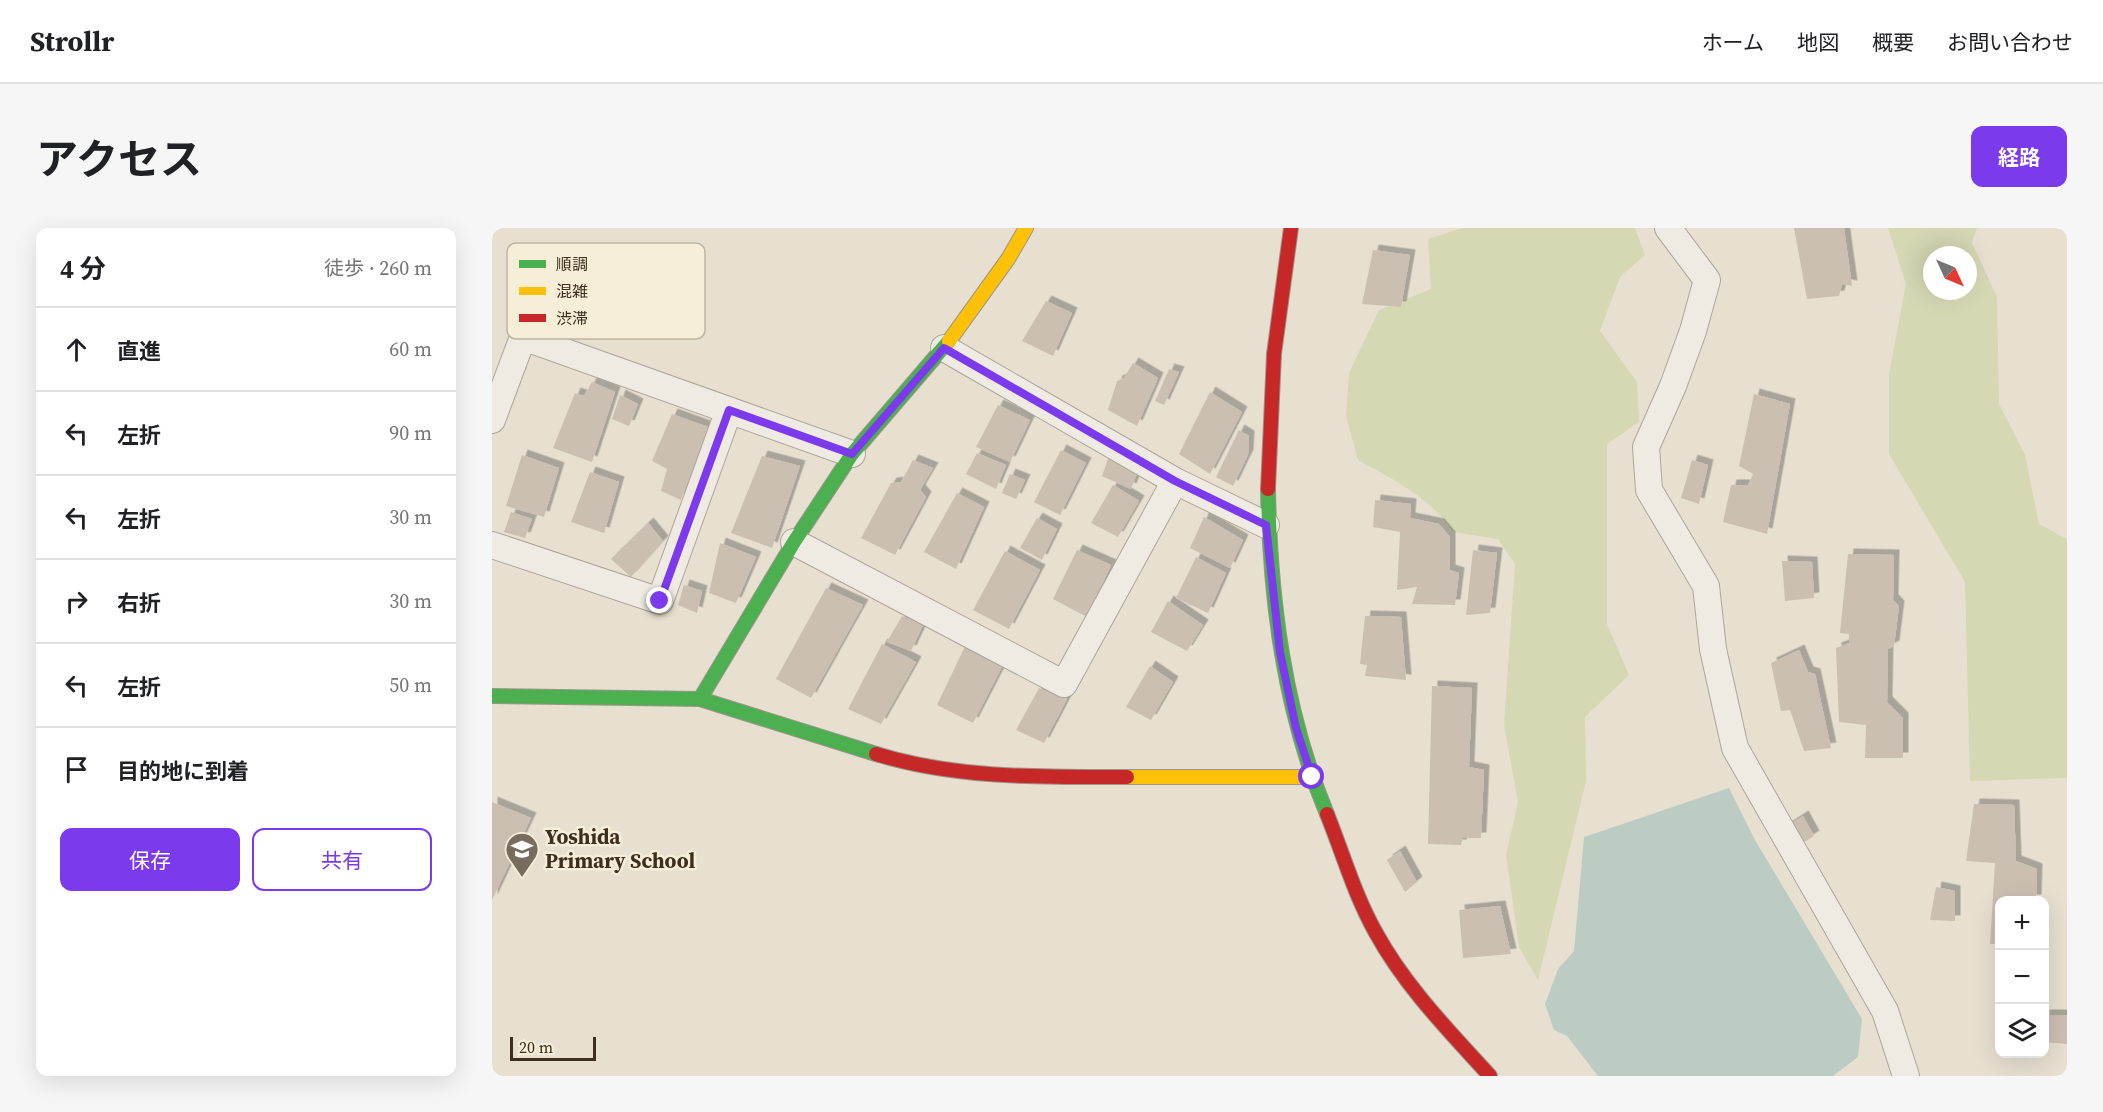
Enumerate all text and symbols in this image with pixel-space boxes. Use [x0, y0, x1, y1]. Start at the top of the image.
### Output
text: Strollr [30, 22, 114, 60]
text: ホーム [1702, 28, 1764, 57]
text: 地図 [1797, 28, 1839, 57]
text: 概要 [1872, 28, 1914, 57]
text: お問い合わせ [1947, 28, 2073, 57]
button: 経路 [1971, 126, 2067, 187]
text: アクセス [36, 130, 202, 188]
legend [507, 243, 705, 339]
north arrow [1923, 246, 1977, 300]
text: 4 分 [60, 251, 106, 287]
text: 順調 [556, 253, 588, 275]
text: 徒歩 · 260 m [324, 254, 432, 282]
text: 混雑 [556, 280, 588, 302]
text: 渋滞 [556, 307, 588, 329]
icon: ahead [60, 333, 93, 366]
text: 60 m [389, 335, 432, 363]
text: 直進 [117, 336, 161, 366]
icon: left [60, 417, 93, 450]
text: 90 m [389, 419, 432, 447]
text: 左折 [117, 420, 161, 450]
icon: left [60, 501, 93, 534]
text: 30 m [389, 503, 432, 531]
text: 左折 [117, 504, 161, 534]
icon: right [60, 585, 93, 618]
text: 30 m [389, 587, 432, 615]
route end [646, 587, 672, 613]
text: 右折 [117, 588, 161, 618]
icon: left [60, 669, 93, 702]
text: 50 m [389, 671, 432, 699]
text: 左折 [117, 672, 161, 702]
icon: arrive [60, 753, 93, 786]
text: 目的地に到着 [117, 756, 249, 786]
route start [1298, 763, 1324, 789]
place label: Yoshida Primary School [545, 822, 695, 875]
button: 保存 [60, 828, 240, 891]
button: 共有 [252, 828, 432, 891]
school or university icon: Yoshida Primary School [504, 831, 540, 878]
map controls [1995, 896, 2049, 1058]
button: + [1995, 896, 2049, 950]
button: − [1995, 950, 2049, 1004]
button: layers [1995, 1004, 2049, 1058]
scale bar [510, 1034, 596, 1062]
text: 20 m [519, 1036, 553, 1058]

